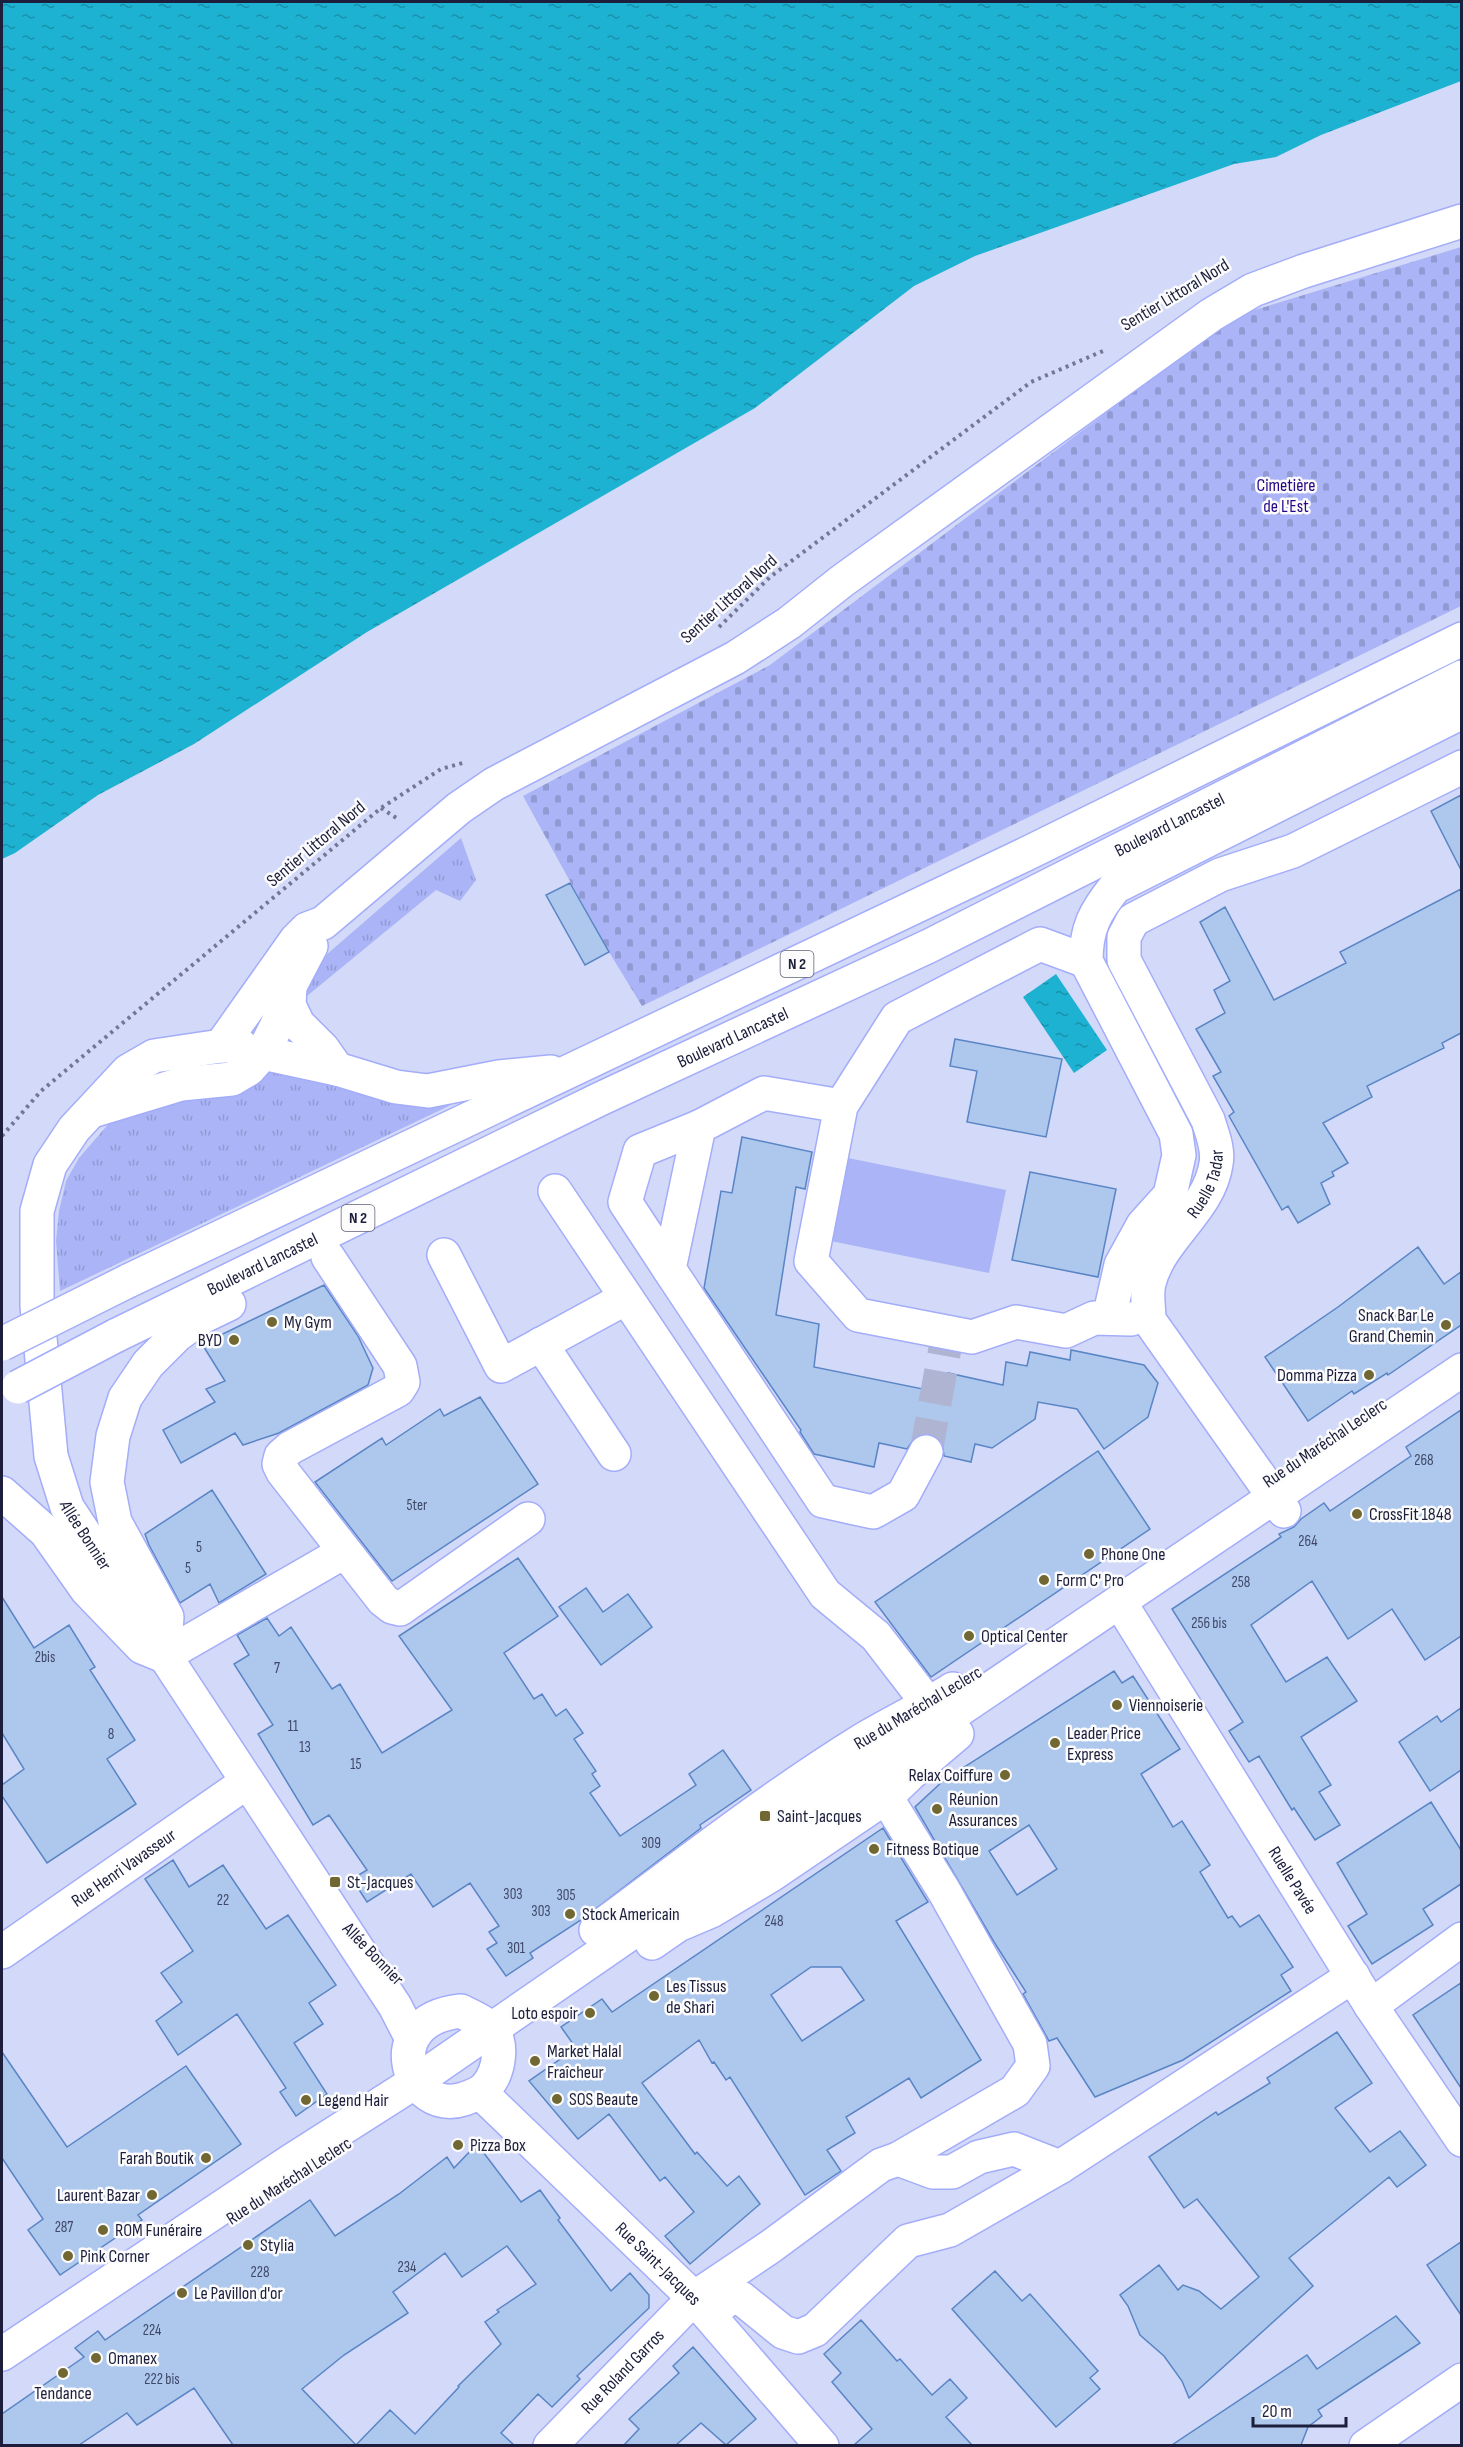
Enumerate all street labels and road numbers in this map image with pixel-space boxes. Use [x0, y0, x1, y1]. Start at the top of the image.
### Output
street label: Sentier Littoral Nord [1117, 255, 1233, 335]
street label: Sentier Littoral Nord [677, 550, 781, 648]
street label: Boulevard Lancastel [1111, 788, 1228, 861]
street label: Sentier Littoral Nord [262, 797, 370, 891]
road number: N 2 [780, 951, 814, 977]
street label: Boulevard Lancastel [674, 1003, 791, 1072]
street label: Ruelle Tadar [1182, 1149, 1227, 1222]
road number: N 2 [342, 1205, 374, 1231]
street label: Boulevard Lancastel [204, 1228, 321, 1300]
street label: Rue du Maréchal Leclerc [1259, 1394, 1391, 1492]
street label: Allée Bonnier [55, 1498, 116, 1574]
street label: Rue du Maréchal Leclerc [850, 1662, 986, 1754]
street label: Rue Henri Vavasseur [67, 1824, 180, 1911]
street label: Ruelle Pavée [1264, 1843, 1322, 1918]
street label: Allée Bonnier [337, 1918, 408, 1990]
street label: Rue du Maréchal Leclerc [222, 2133, 356, 2229]
street label: Rue Saint-Jacques [611, 2218, 706, 2309]
street label: Rue Roland Garros [577, 2325, 668, 2418]

